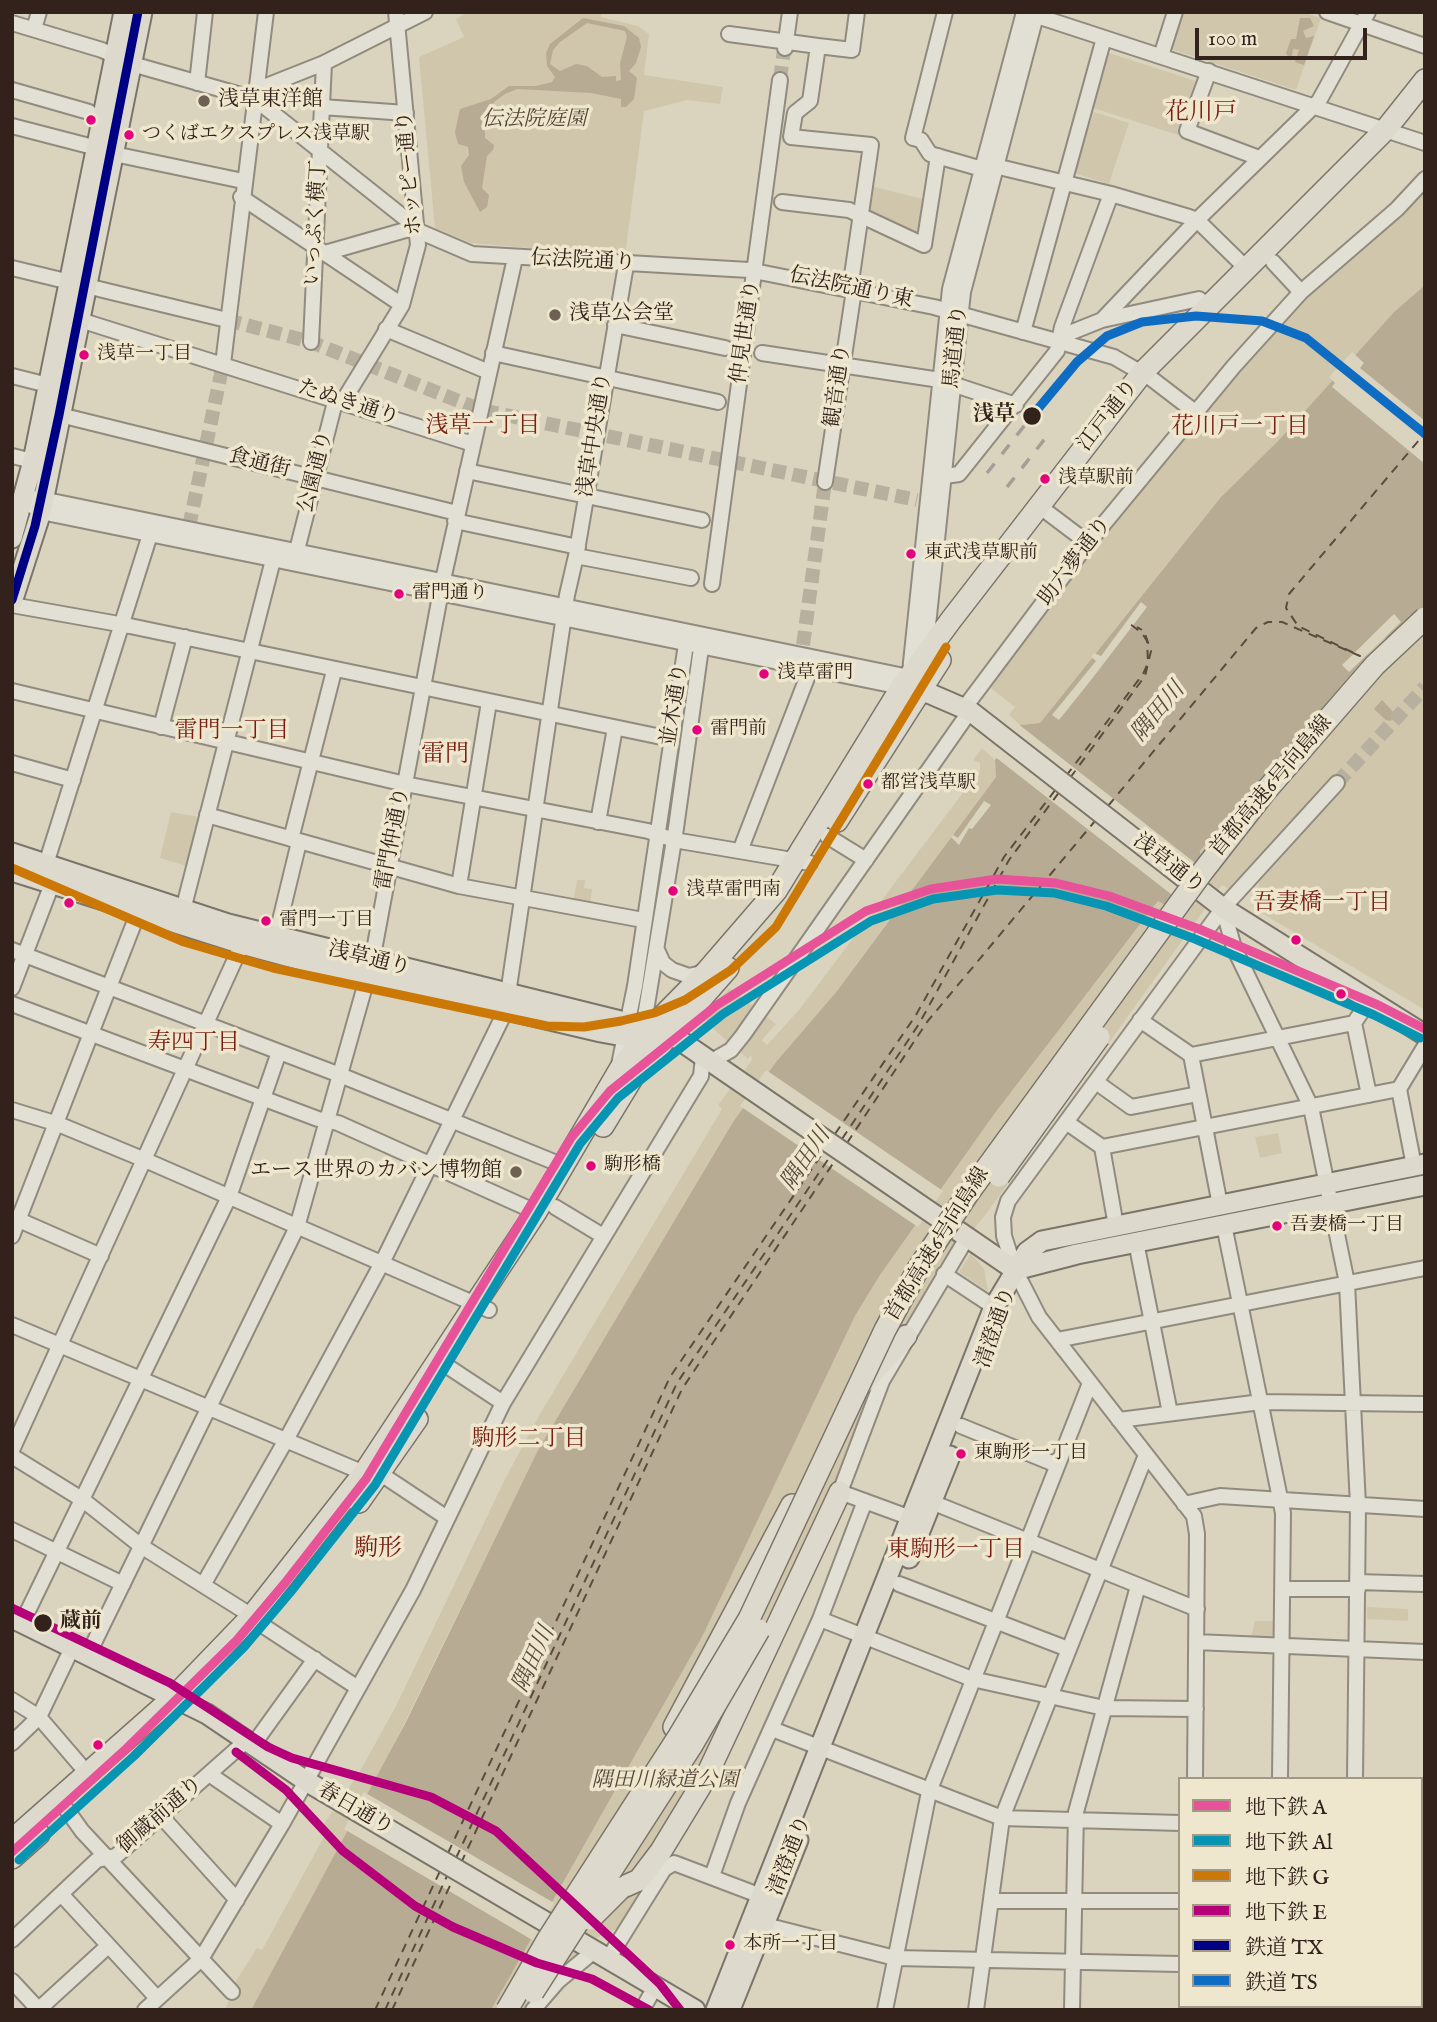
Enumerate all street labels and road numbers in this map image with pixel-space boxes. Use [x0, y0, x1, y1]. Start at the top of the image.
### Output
street label: ホッピー通り [393, 110, 429, 236]
street label: いっぷく横丁 [301, 159, 333, 287]
street label: 伝法院通り [530, 247, 636, 277]
street label: 伝法院通り東 [787, 264, 915, 314]
street label: 仲見世通り [727, 278, 767, 386]
street label: 馬道通り [940, 304, 974, 390]
street label: 観音通り [821, 343, 857, 429]
street label: 浅草中央通り [574, 371, 618, 499]
street label: 江戸通り [1073, 375, 1145, 457]
street label: たぬき通り [294, 376, 402, 432]
street label: 公園通り [295, 428, 339, 516]
street label: 食通街 [225, 444, 293, 484]
street label: 助六夢通り [1034, 512, 1118, 612]
street label: 並木通り [657, 662, 695, 748]
street label: 首都高速6号向島線 [1206, 711, 1338, 863]
street label: 雷門仲通り [372, 785, 416, 893]
street label: 浅草通り [1127, 829, 1209, 901]
street label: 浅草通り [325, 938, 413, 982]
street label: 首都高速6号向島線 [880, 1163, 996, 1327]
street label: 清澄通り [971, 1284, 1023, 1372]
street label: 御蔵前通り [113, 1772, 209, 1860]
street label: 春日通り [312, 1778, 398, 1842]
street label: 清澄通り [764, 1812, 818, 1900]

